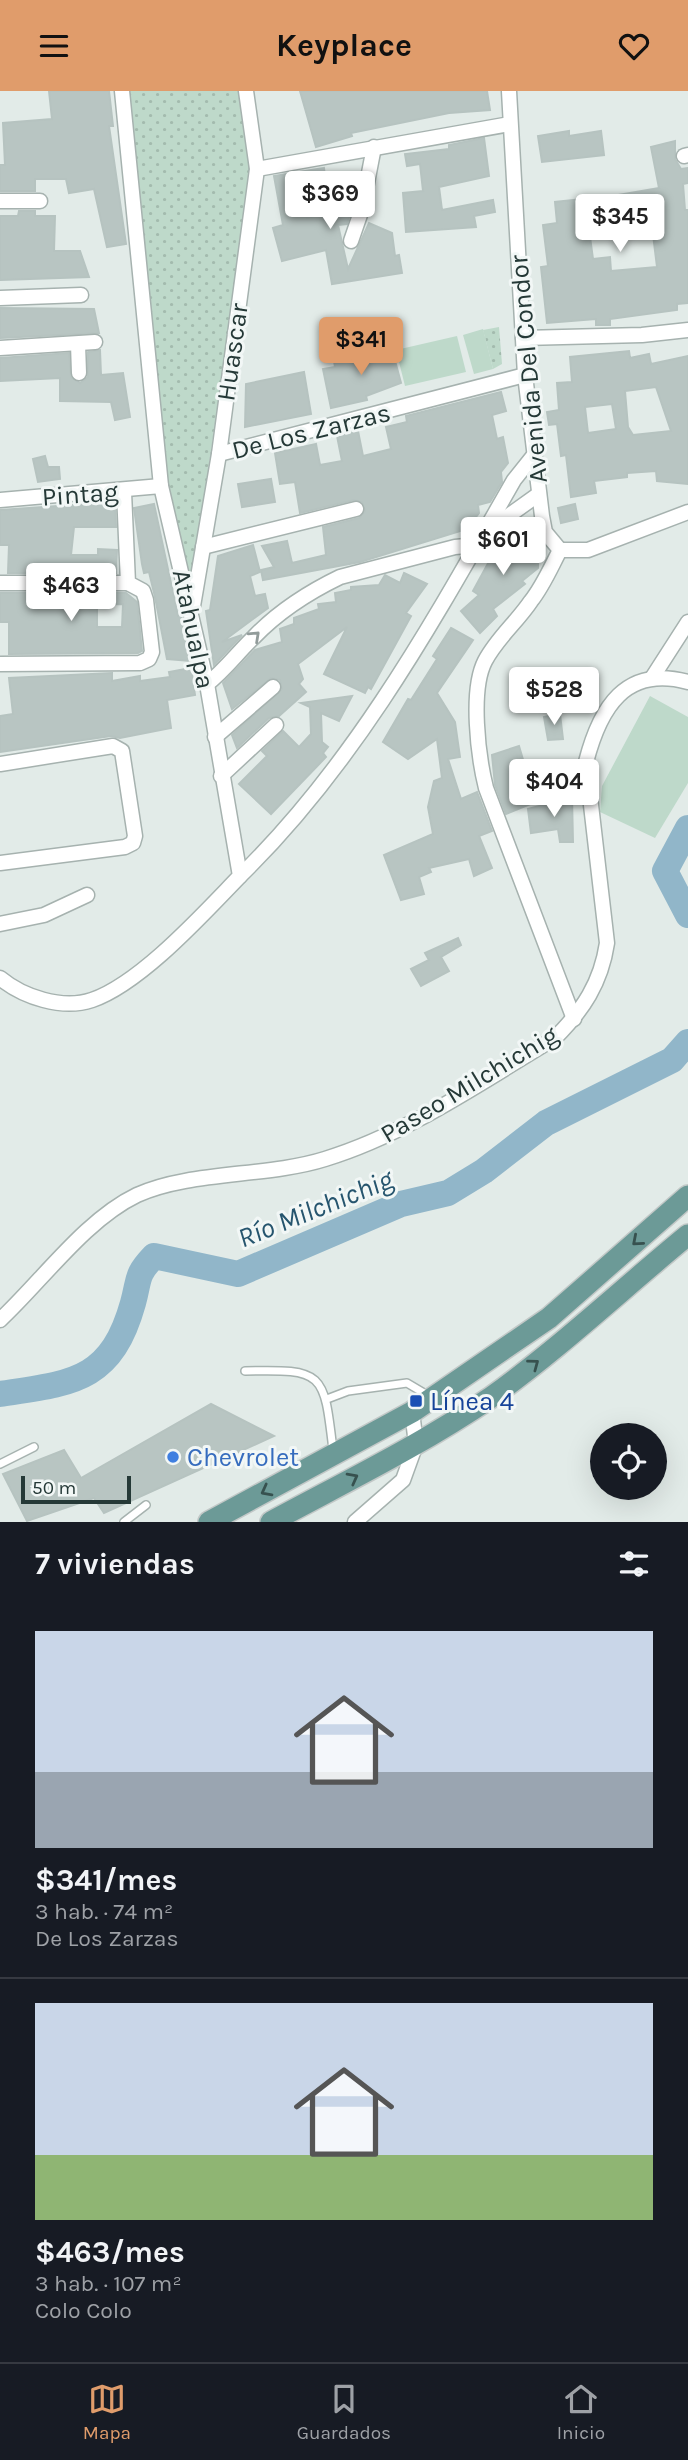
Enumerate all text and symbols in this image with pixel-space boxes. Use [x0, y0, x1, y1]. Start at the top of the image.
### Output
icon: menu [35, 27, 73, 65]
text: Keyplace [276, 27, 412, 64]
icon: heart [615, 27, 653, 65]
pin: $369 [289, 171, 371, 231]
text: $369 [301, 180, 359, 207]
pin: $345 [579, 195, 661, 254]
text: $345 [591, 203, 649, 230]
street label: Avenida Del Condor [503, 253, 554, 484]
street label: Huascar [210, 301, 255, 403]
pin: $341 [320, 317, 402, 377]
text: $341 [335, 326, 387, 353]
street label: De Los Zarzas [229, 397, 394, 466]
street label: Pintag [41, 476, 120, 513]
pin: $601 [462, 517, 544, 577]
text: $601 [477, 526, 529, 553]
pin: $463 [30, 563, 112, 623]
street label: Atahualpa [166, 566, 221, 692]
text: $463 [42, 572, 100, 599]
one-way arrow [247, 632, 260, 645]
pin: $528 [513, 667, 595, 727]
text: $528 [525, 676, 583, 703]
pin: $404 [513, 759, 595, 819]
text: $404 [525, 768, 583, 795]
street label: Paseo Milchichig [375, 1019, 564, 1150]
water label: Río Milchichig [233, 1162, 399, 1255]
one-way arrow [632, 1233, 645, 1245]
one-way arrow [526, 1360, 539, 1373]
place label: Línea 4 [430, 1386, 514, 1417]
marker: Línea 4 [408, 1393, 424, 1409]
map controls [590, 1423, 667, 1500]
button: locate [590, 1423, 667, 1500]
place label: Chevrolet [187, 1442, 299, 1473]
marker: Chevrolet [165, 1449, 181, 1465]
scale bar [21, 1473, 131, 1505]
one-way arrow [346, 1473, 358, 1486]
text: 50 m [32, 1477, 76, 1499]
one-way arrow [260, 1483, 273, 1496]
icon: filters [615, 1545, 653, 1583]
text: 7 viviendas [35, 1546, 195, 1582]
icon: home [281, 1677, 407, 1803]
text: $341/mes [35, 1862, 177, 1898]
text: 3 hab. · 74 m² [35, 1898, 173, 1925]
text: De Los Zarzas [35, 1925, 179, 1952]
icon: home [281, 2049, 407, 2175]
text: $463/mes [35, 2234, 185, 2270]
text: 3 hab. · 107 m² [35, 2270, 182, 2297]
text: Colo Colo [35, 2297, 132, 2324]
tab: Mapa [83, 2380, 131, 2444]
tab: Guardados [297, 2380, 391, 2444]
tab: Inicio [557, 2380, 605, 2444]

